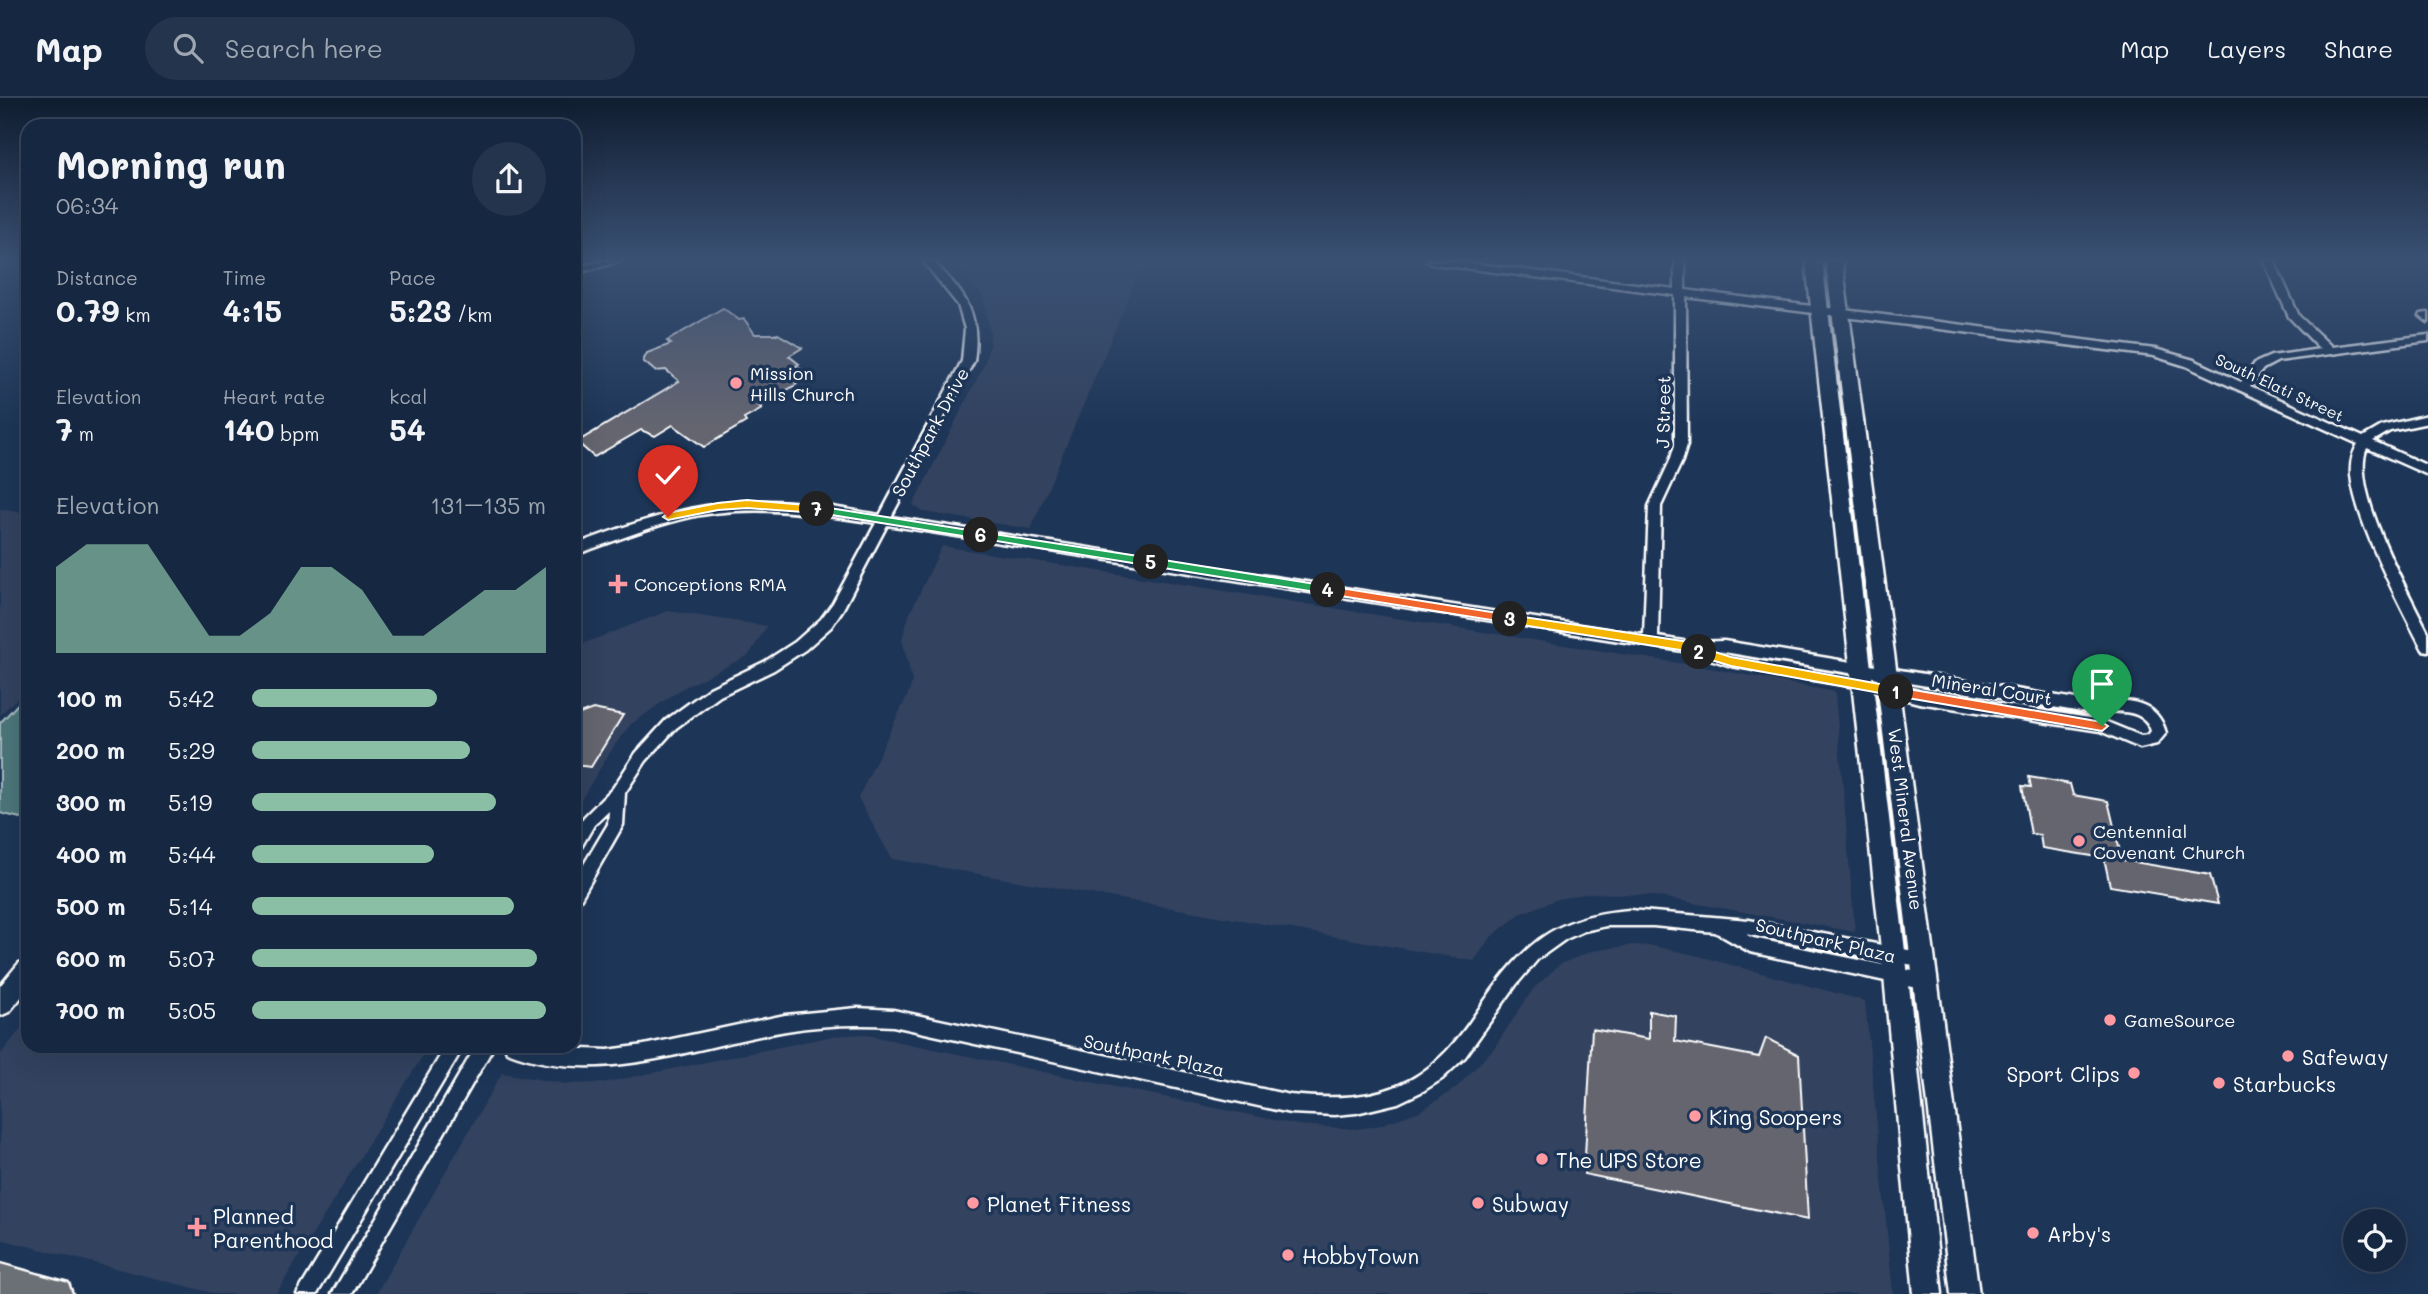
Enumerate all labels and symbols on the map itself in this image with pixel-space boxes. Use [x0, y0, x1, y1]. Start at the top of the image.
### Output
street label: South Elati Street [2212, 348, 2348, 426]
place label: Mission Hills Church [750, 361, 855, 406]
street label: Southpark Drive [886, 363, 974, 501]
marker: Mission Hills Church [728, 375, 744, 391]
street label: J Street [1650, 375, 1676, 449]
pin [638, 445, 698, 517]
pin: 7 [800, 492, 834, 526]
pin: 6 [964, 518, 998, 552]
pin: 5 [1134, 545, 1168, 580]
place label: Conceptions RMA [634, 572, 787, 596]
pin: 4 [1310, 573, 1346, 608]
marker: Conceptions RMA [608, 574, 628, 594]
pin: 3 [1492, 602, 1528, 636]
pin: 2 [1682, 634, 1716, 670]
pin [2072, 654, 2132, 726]
street label: Mineral Court [1930, 668, 2054, 710]
pin: 1 [1878, 674, 1913, 710]
street label: West Mineral Avenue [1883, 727, 1929, 911]
place label: Centennial Covenant Church [2093, 819, 2245, 864]
marker: Centennial Covenant Church [2071, 833, 2087, 849]
street label: Southpark Plaza [1753, 912, 1899, 968]
place label: GameSource [2124, 1008, 2235, 1032]
marker: GameSource [2102, 1012, 2118, 1028]
street label: Southpark Plaza [1081, 1028, 1227, 1082]
place label: Safeway [2302, 1043, 2388, 1070]
marker: Safeway [2280, 1048, 2296, 1064]
place label: Sport Clips [2006, 1060, 2120, 1087]
marker: Sport Clips [2126, 1065, 2142, 1081]
place label: Starbucks [2233, 1070, 2336, 1097]
marker: Starbucks [2211, 1075, 2227, 1091]
place label: King Soopers [1709, 1103, 1842, 1130]
marker: King Soopers [1687, 1108, 1703, 1124]
place label: The UPS Store [1556, 1146, 1702, 1173]
marker: The UPS Store [1534, 1151, 1550, 1167]
place label: Planet Fitness [987, 1190, 1131, 1217]
place label: Subway [1492, 1190, 1569, 1217]
marker: Planet Fitness [965, 1195, 981, 1211]
marker: Subway [1470, 1195, 1486, 1211]
place label: Planned Parenthood [213, 1202, 333, 1253]
marker: Planned Parenthood [187, 1217, 207, 1237]
place label: Arby's [2047, 1220, 2111, 1247]
marker: Arby's [2025, 1225, 2041, 1241]
place label: HobbyTown [1302, 1242, 1419, 1269]
marker: HobbyTown [1280, 1247, 1296, 1263]

